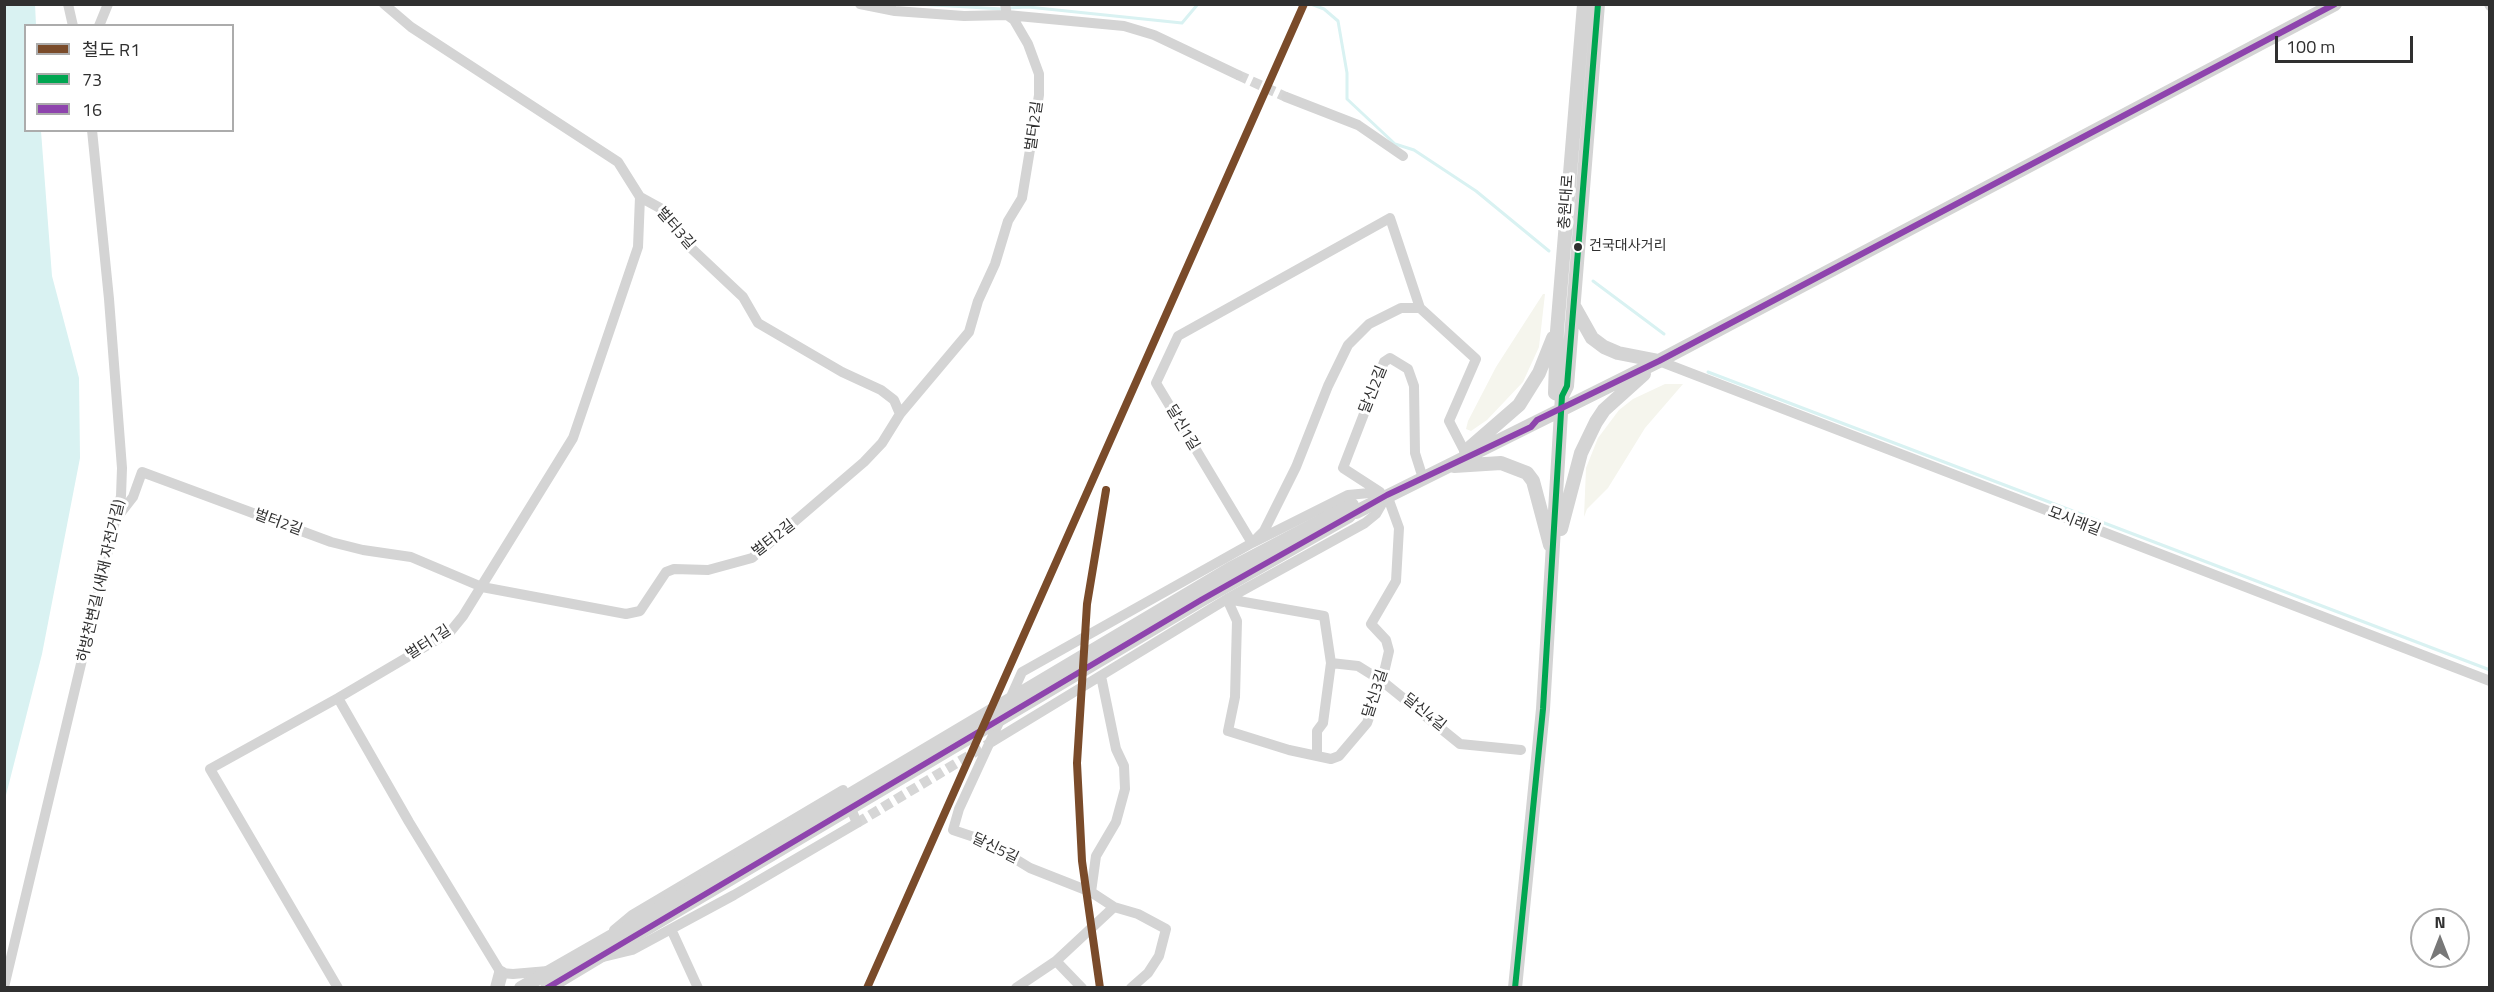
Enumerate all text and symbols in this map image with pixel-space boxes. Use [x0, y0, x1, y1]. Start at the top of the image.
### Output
legend [24, 24, 234, 132]
scale bar [2278, 24, 2416, 62]
text: 100 m [2286, 33, 2335, 60]
text: 철도 R1 [82, 36, 140, 63]
text: 73 [82, 66, 102, 93]
text: 16 [82, 96, 102, 123]
street label: 벌터2길 [1023, 100, 1047, 152]
street label: 충원대로 [1556, 174, 1578, 230]
street label: 벌터3길 [652, 204, 698, 254]
place label: 건국대사거리 [1589, 239, 1666, 255]
marker: 건국대사거리 [1572, 241, 1584, 253]
street label: 달신2길 [1356, 364, 1392, 416]
street label: 달신1길 [1161, 402, 1203, 454]
street label: 하방천변길 (새재 자전거길) [75, 498, 129, 664]
street label: 모시래길 [2045, 504, 2103, 540]
street label: 벌터2길 [252, 506, 304, 540]
street label: 벌터2길 [749, 517, 799, 561]
street label: 벌터1길 [403, 622, 455, 664]
street label: 달신3길 [1360, 668, 1392, 720]
street label: 달신4길 [1399, 690, 1449, 736]
street label: 달신5길 [969, 830, 1021, 868]
north arrow [2410, 908, 2470, 968]
text: N [2434, 910, 2446, 934]

